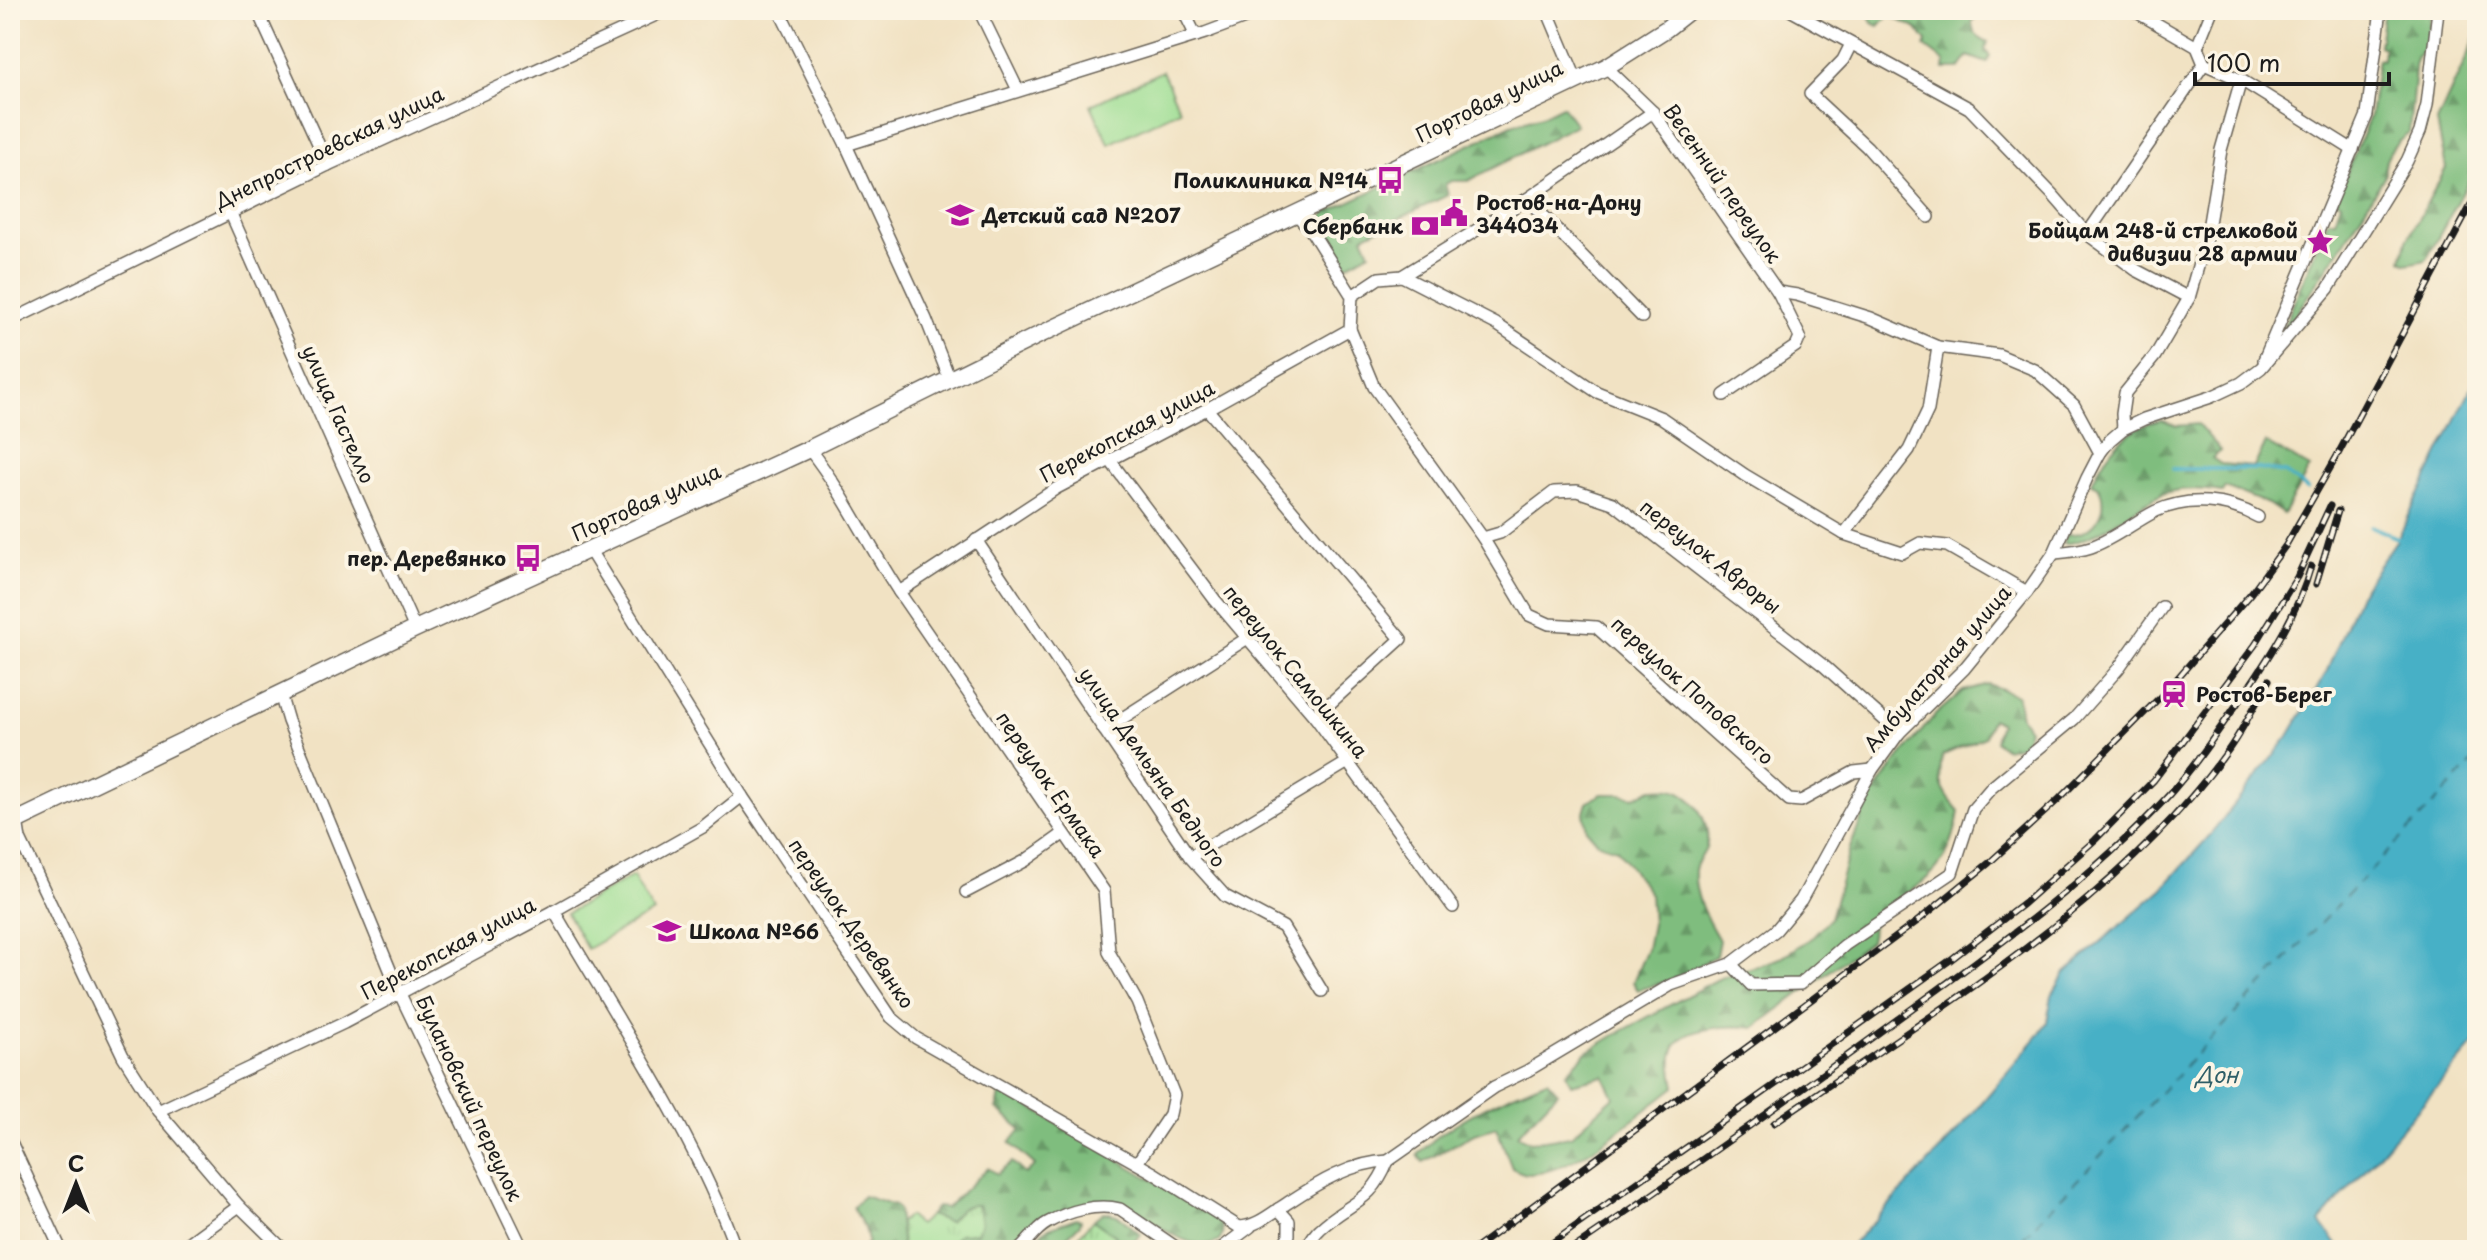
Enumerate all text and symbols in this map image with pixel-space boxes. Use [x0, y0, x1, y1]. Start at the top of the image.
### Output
scale bar [2195, 36, 2389, 86]
text: 100 m [2207, 44, 2280, 80]
street label: Портовая улица [1410, 52, 1568, 150]
street label: Днепростроевская улица [209, 78, 449, 216]
street label: Весенний переулок [1657, 97, 1789, 269]
place label: Поликлиника №14 [1174, 165, 1368, 195]
bus stop icon: Поликлиника №14 [1375, 165, 1405, 195]
place label: Ростов-на-Дону 344034 [1476, 187, 1641, 240]
public building icon: Ростов-на-Дону 344034 [1439, 198, 1469, 228]
school or university icon: Детский сад №207 [945, 200, 975, 230]
place label: Детский сад №207 [981, 200, 1181, 230]
place label: Сбербанк [1303, 211, 1403, 241]
bank icon: Сбербанк [1410, 211, 1440, 241]
place label: Бойцам 248-й стрелковой дивизии 28 армии [2028, 215, 2298, 268]
place icon: Бойцам 248-й стрелковой дивизии 28 армии [2305, 227, 2335, 257]
street label: улица Гастелло [295, 340, 383, 488]
street label: Перекопская улица [1034, 372, 1220, 490]
street label: Портовая улица [567, 456, 726, 548]
street label: переулок Авроры [1634, 491, 1788, 621]
place label: пер. Деревянко [347, 543, 506, 573]
bus stop icon: пер. Деревянко [513, 543, 543, 573]
street label: переулок Самошкина [1216, 578, 1376, 765]
street label: Амбулаторная улица [1856, 578, 2018, 758]
street label: переулок Поповского [1605, 609, 1781, 771]
street label: улица Демьяна Бедного [1072, 661, 1234, 873]
station icon: Ростов-Берег [2159, 679, 2189, 709]
place label: Ростов-Берег [2196, 679, 2333, 709]
street label: переулок Ермака [989, 705, 1113, 864]
street label: переулок Деревянко [782, 832, 922, 1014]
street label: Перекопская улица [355, 889, 541, 1007]
school or university icon: Школа №66 [652, 916, 682, 946]
place label: Школа №66 [689, 916, 819, 946]
street label: Булановский переулок [409, 990, 531, 1206]
water label: Дон [2194, 1057, 2240, 1090]
north arrow [36, 1144, 116, 1224]
text: С [68, 1146, 84, 1179]

